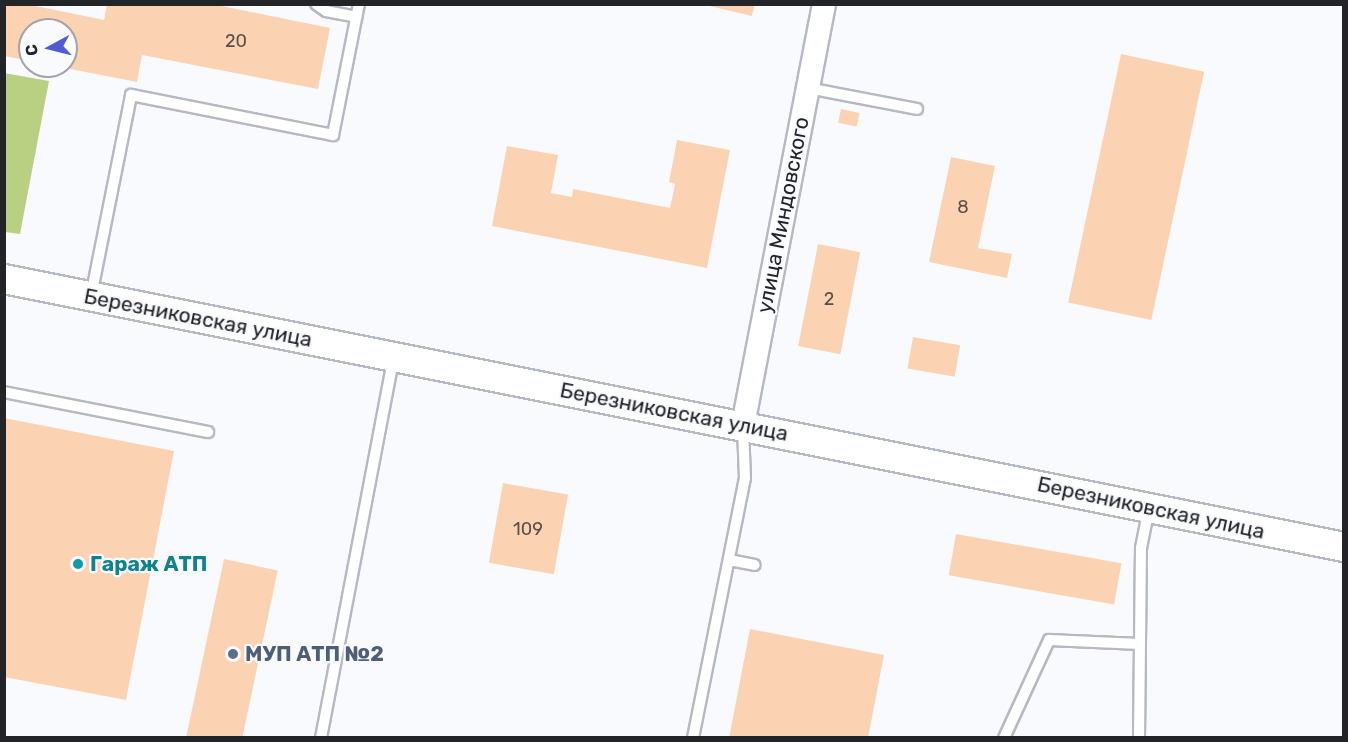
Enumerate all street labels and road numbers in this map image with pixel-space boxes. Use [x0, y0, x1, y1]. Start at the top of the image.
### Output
street label: улица Миндовского [752, 115, 814, 315]
street label: Березниковская улица [82, 284, 314, 352]
street label: Березниковская улица [558, 378, 790, 446]
street label: Березниковская улица [1035, 472, 1267, 544]

